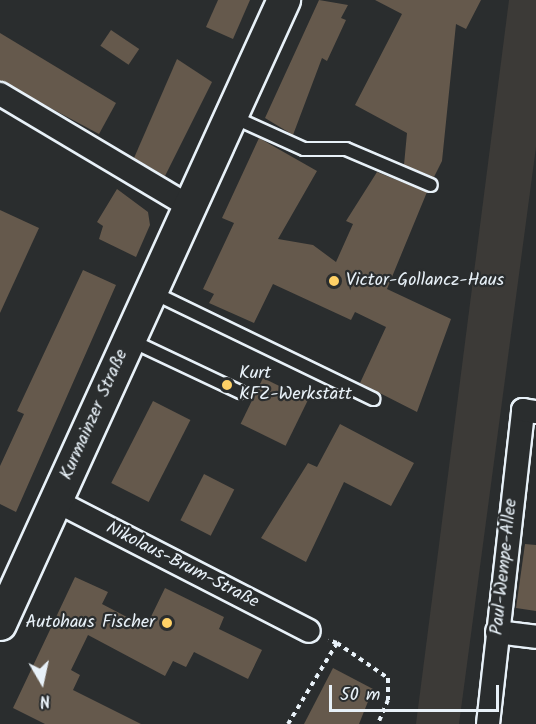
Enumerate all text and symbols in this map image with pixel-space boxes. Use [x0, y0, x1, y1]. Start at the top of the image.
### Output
place label: Victor-Gollancz-Haus [346, 270, 504, 292]
marker: Victor-Gollancz-Haus [327, 274, 341, 288]
street label: Kurmainzer Straße [57, 346, 133, 484]
place label: Kurt KFZ-Werkstatt [239, 364, 352, 406]
marker: Kurt KFZ-Werkstatt [220, 378, 234, 392]
street label: Paul-Wempe-Allee [487, 498, 523, 636]
street label: Nikolaus-Brum-Straße [102, 518, 262, 614]
place label: Autohaus Fischer [26, 612, 155, 634]
marker: Autohaus Fischer [160, 616, 174, 630]
north arrow [12, 652, 72, 712]
scale bar [332, 673, 502, 711]
text: 50 m [340, 681, 380, 710]
text: N [38, 687, 52, 713]

